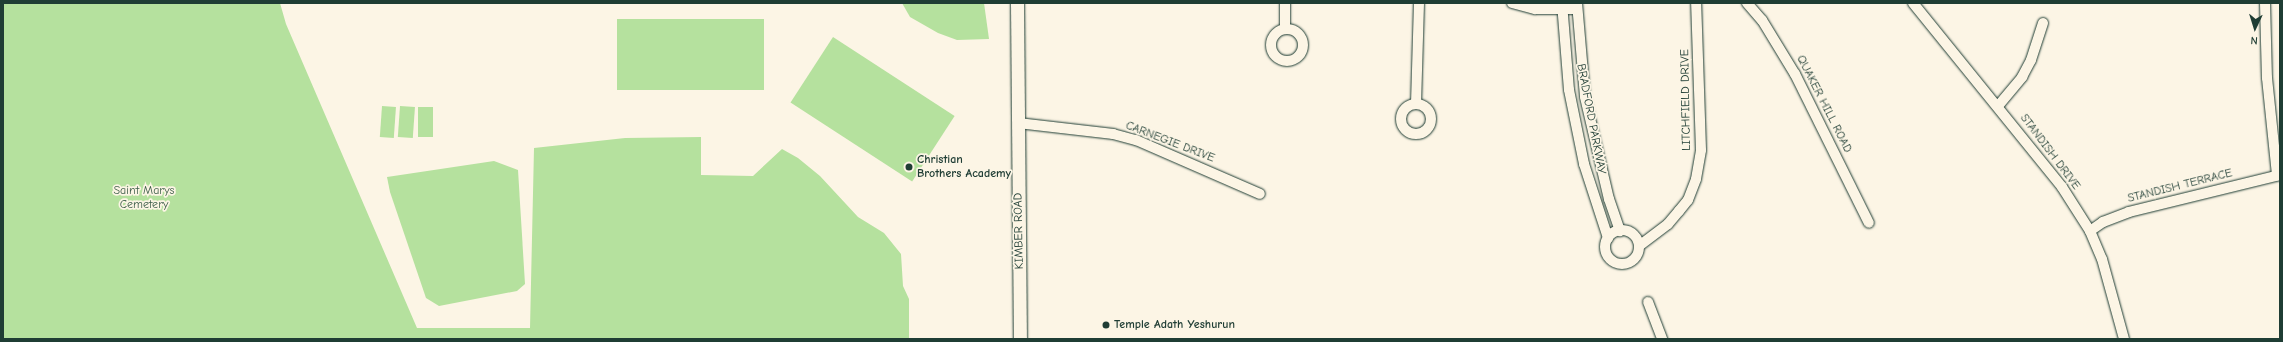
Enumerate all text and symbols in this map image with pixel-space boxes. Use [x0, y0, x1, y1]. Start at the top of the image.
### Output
north arrow [2235, 8, 2275, 48]
text: N [2250, 34, 2258, 47]
street label: LITCHFIELD DRIVE [1678, 49, 1694, 151]
street label: QUAKER HILL ROAD [1793, 53, 1855, 155]
street label: BRADFORD PARKWAY [1573, 62, 1609, 176]
street label: STANDISH DRIVE [2017, 111, 2083, 193]
street label: CARNEGIE DRIVE [1123, 118, 1217, 166]
place label: Christian Brothers Academy [917, 153, 1011, 181]
marker: Christian Brothers Academy [904, 162, 914, 172]
street label: STANDISH TERRACE [2126, 166, 2234, 206]
park label: Saint Marys Cemetery [114, 184, 174, 212]
street label: KIMBER ROAD [1011, 193, 1027, 269]
place label: Temple Adath Yeshurun [1114, 318, 1235, 332]
marker: Temple Adath Yeshurun [1101, 320, 1111, 330]

